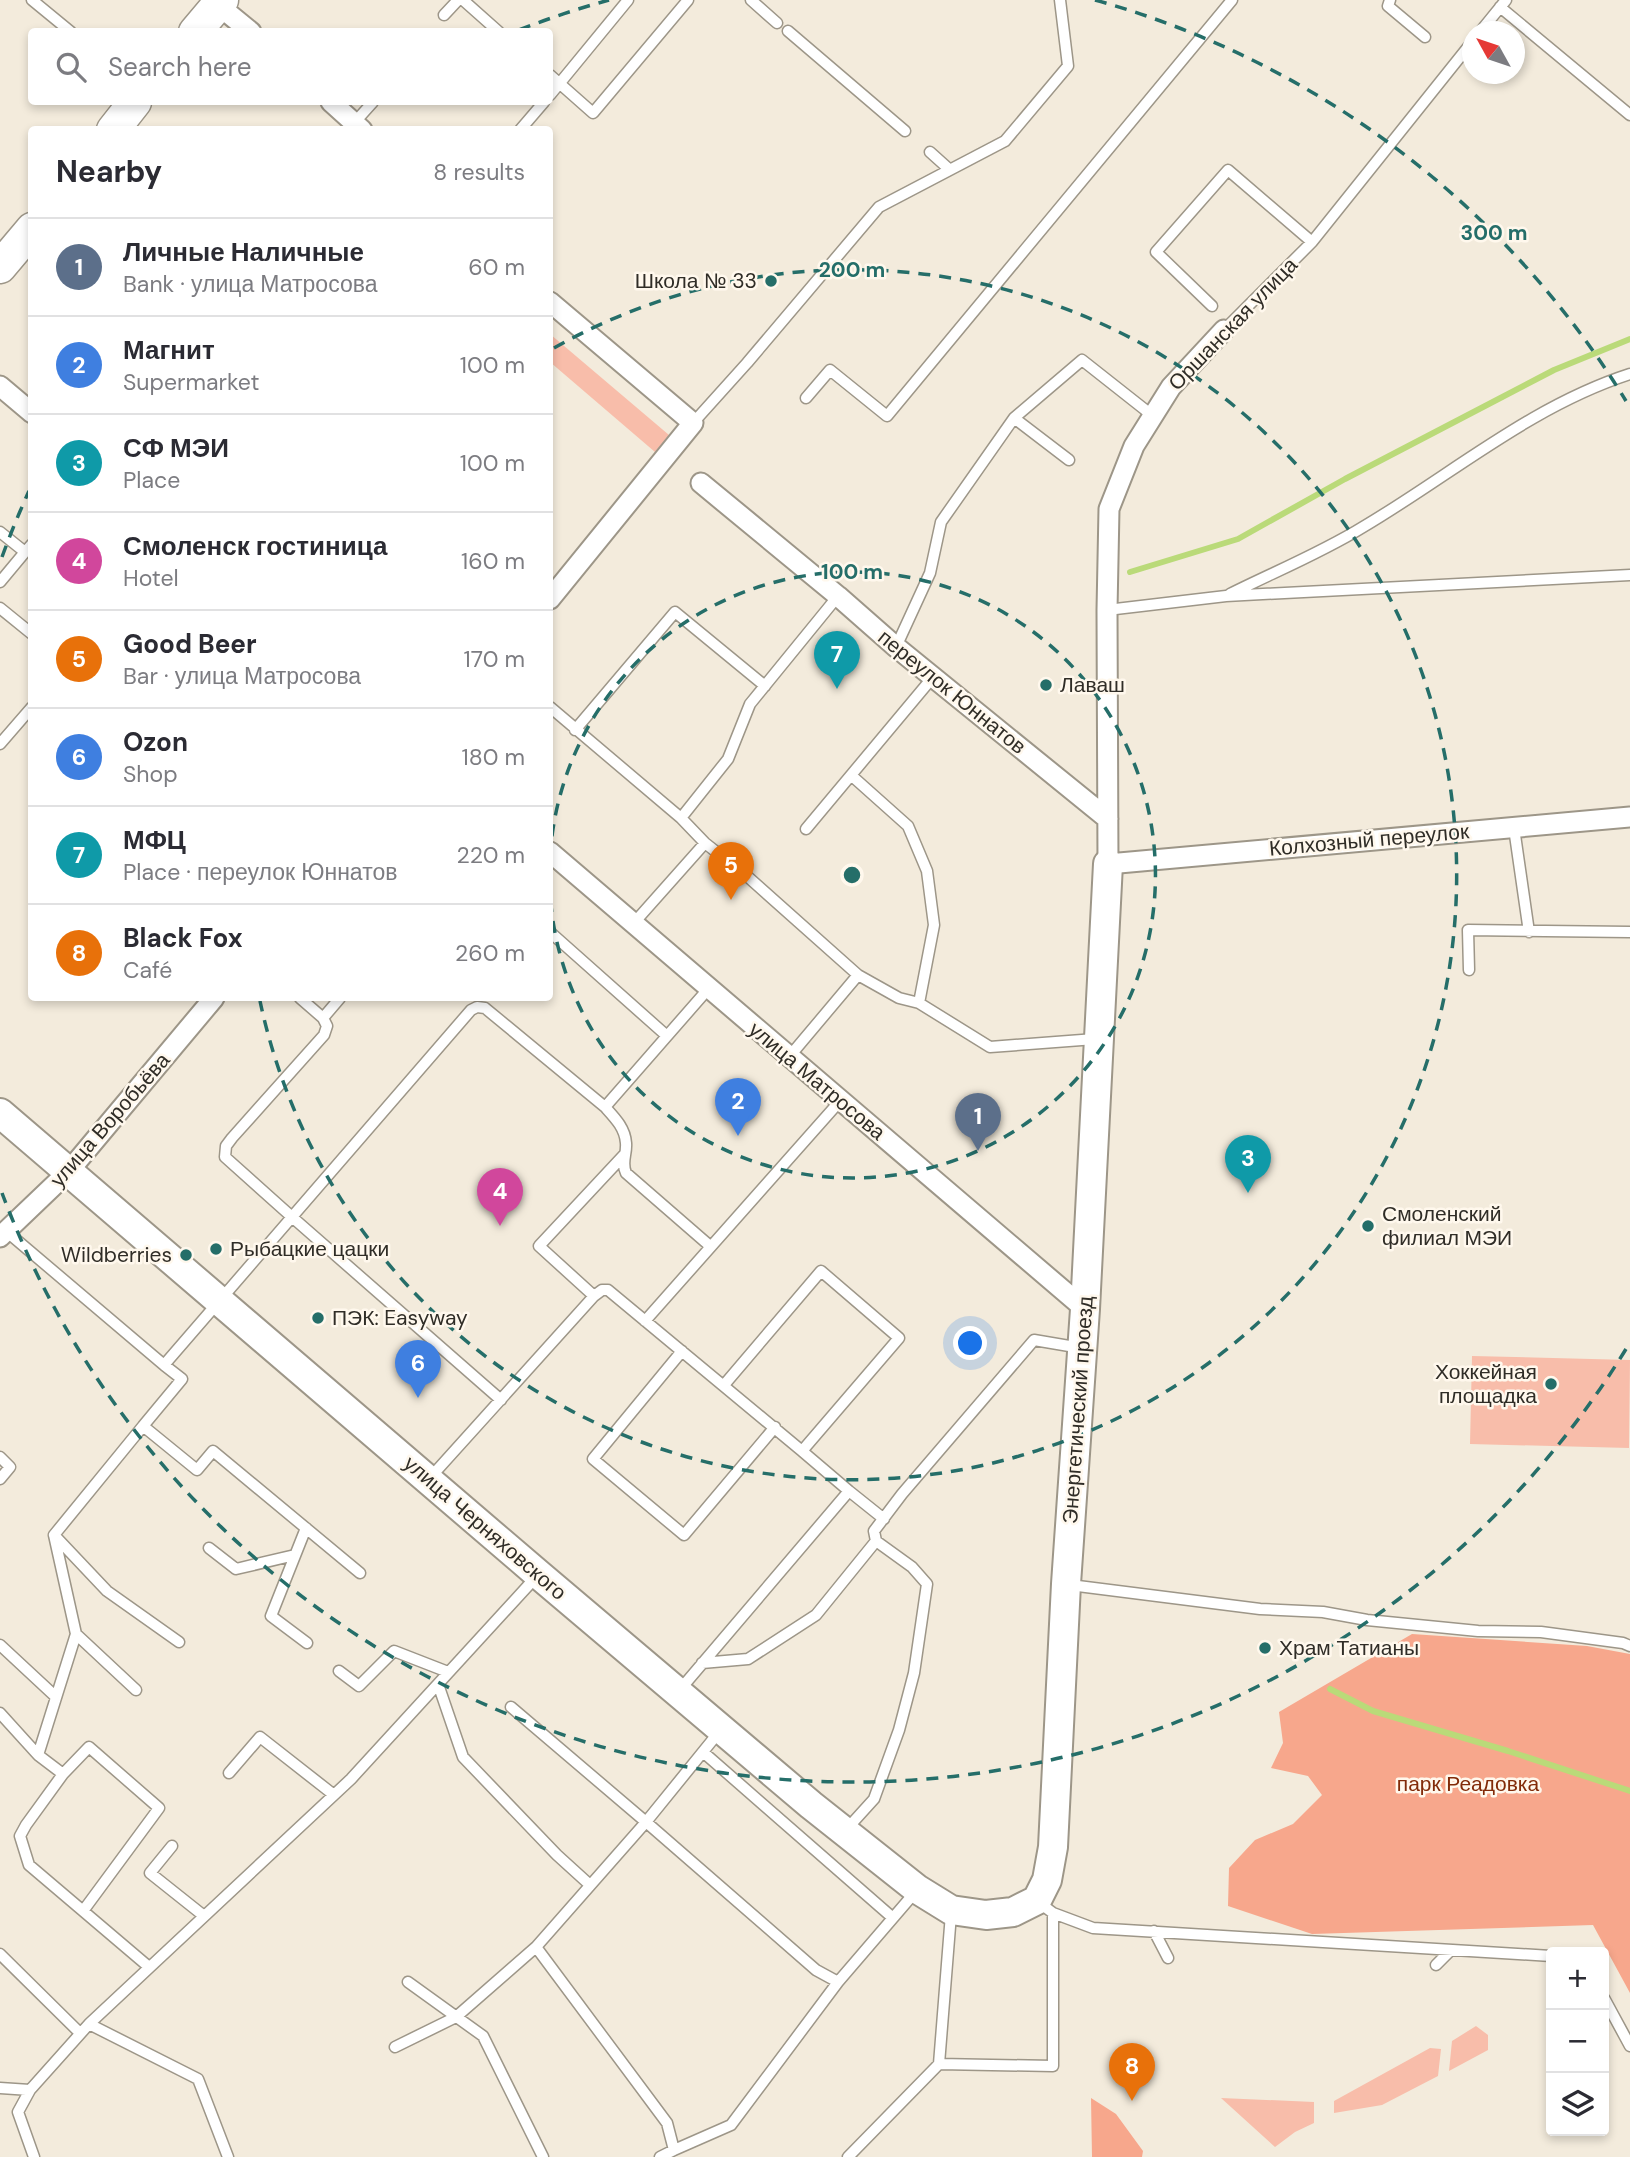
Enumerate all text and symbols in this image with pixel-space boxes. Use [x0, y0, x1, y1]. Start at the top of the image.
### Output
north arrow [1462, 21, 1525, 84]
search box [28, 28, 553, 105]
icon: search [52, 48, 90, 86]
text: Search here [108, 50, 251, 84]
text: Nearby [56, 152, 162, 191]
text: 8 results [433, 157, 525, 187]
text: 300 m [1461, 219, 1527, 247]
text: Личные Наличные [123, 235, 364, 269]
street label: Оршанская улица [1162, 251, 1304, 397]
text: 1 [75, 252, 83, 282]
text: 60 m [468, 252, 525, 282]
text: 200 m [819, 256, 885, 284]
place label: Школа № 33 [635, 267, 757, 295]
text: Bank · улица Матросова [123, 269, 377, 299]
marker: Школа № 33 [763, 273, 779, 289]
text: Магнит [123, 333, 215, 367]
text: 2 [72, 350, 86, 380]
text: 100 m [460, 350, 525, 380]
text: Supermarket [123, 367, 259, 397]
text: СФ МЭИ [123, 431, 229, 465]
text: 3 [72, 448, 86, 478]
text: 100 m [460, 448, 525, 478]
text: Place [123, 465, 180, 495]
text: Смоленск гостиница [123, 529, 387, 563]
text: 4 [72, 546, 86, 576]
text: 160 m [461, 546, 525, 576]
text: 100 m [821, 558, 883, 586]
text: Hotel [123, 563, 179, 593]
street label: переулок Юннатов [872, 624, 1032, 760]
text: Good Beer [123, 627, 257, 661]
pin: 7 [814, 631, 860, 689]
text: 5 [72, 644, 86, 674]
text: 170 m [464, 644, 525, 674]
text: Bar · улица Матросова [123, 661, 361, 691]
place label: Лаваш [1060, 671, 1125, 699]
marker: Лаваш [1038, 677, 1054, 693]
text: Ozon [123, 725, 188, 759]
text: 6 [72, 742, 86, 772]
text: 180 m [461, 742, 525, 772]
text: Shop [123, 759, 178, 789]
street label: Колхозный переулок [1268, 817, 1471, 863]
text: МФЦ [123, 823, 186, 857]
text: 7 [73, 840, 85, 870]
text: 220 m [456, 840, 525, 870]
pin: 5 [708, 842, 754, 900]
text: Place · переулок Юннатов [123, 857, 397, 887]
centre of rings [840, 863, 864, 887]
text: Black Fox [123, 921, 242, 955]
text: 8 [72, 938, 86, 968]
text: 260 m [455, 938, 525, 968]
text: Café [123, 955, 172, 985]
street label: улица Матросова [743, 1016, 891, 1147]
street label: улица Воробьёва [44, 1047, 176, 1193]
pin: 2 [715, 1078, 761, 1136]
pin: 1 [955, 1093, 1001, 1151]
pin: 3 [1225, 1135, 1271, 1193]
pin: 4 [477, 1168, 523, 1226]
place label: Смоленский филиал МЭИ [1382, 1200, 1512, 1252]
marker: Смоленский филиал МЭИ [1360, 1218, 1376, 1234]
place label: Рыбацкие цацки [230, 1235, 389, 1263]
place label: Wildberries [61, 1241, 172, 1269]
marker: Рыбацкие цацки [208, 1241, 224, 1257]
marker: Wildberries [178, 1247, 194, 1263]
street label: Энергетический проезд [1056, 1295, 1100, 1525]
place label: ПЭК: Easyway [332, 1304, 468, 1332]
marker: ПЭК: Easyway [310, 1310, 326, 1326]
your location [953, 1326, 987, 1360]
pin: 6 [395, 1340, 441, 1398]
place label: Хоккейная площадка [1435, 1358, 1537, 1410]
marker: Хоккейная площадка [1543, 1376, 1559, 1392]
street label: улица Черняховского [398, 1450, 572, 1606]
place label: Храм Татианы [1279, 1634, 1419, 1662]
marker: Храм Татианы [1257, 1640, 1273, 1656]
park label: парк Реадовка [1397, 1770, 1539, 1798]
map controls [1546, 1947, 1609, 2136]
button: + [1546, 1947, 1609, 2010]
button: − [1546, 2010, 1609, 2073]
pin: 8 [1109, 2043, 1155, 2101]
button: layers [1546, 2073, 1609, 2136]

